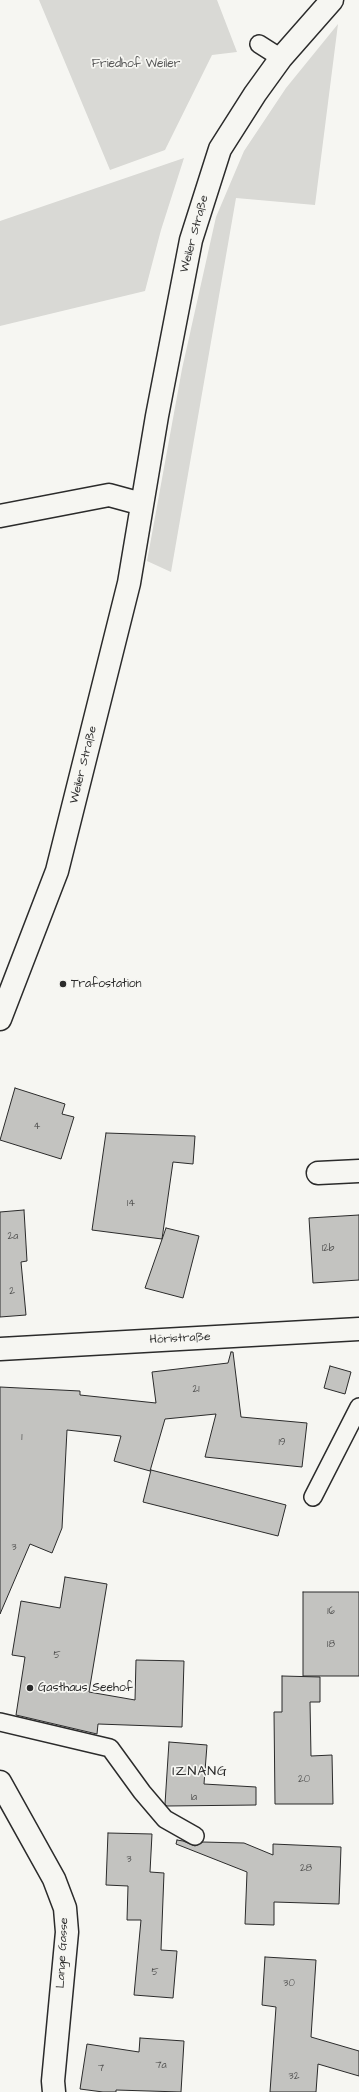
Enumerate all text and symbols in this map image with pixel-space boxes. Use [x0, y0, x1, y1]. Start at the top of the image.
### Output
park label: Friedhof Weiler [92, 57, 180, 71]
street label: Weiler Straße [178, 194, 212, 274]
street label: Weiler Straße [67, 725, 101, 805]
place label: Trafostation [71, 977, 141, 991]
marker: Trafostation [58, 979, 68, 989]
house number: 4 [34, 1121, 40, 1133]
house number: 14 [127, 1198, 135, 1210]
house number: 2a [8, 1231, 18, 1243]
house number: 12b [322, 1243, 334, 1255]
house number: 2 [9, 1286, 15, 1298]
street label: Höristraße [149, 1330, 211, 1348]
house number: 21 [192, 1384, 200, 1396]
house number: 1 [21, 1432, 23, 1444]
house number: 19 [279, 1437, 285, 1449]
house number: 3 [11, 1542, 17, 1554]
house number: 16 [327, 1606, 335, 1618]
house number: 18 [327, 1639, 335, 1651]
house number: 5 [53, 1650, 61, 1662]
place label: Gasthaus Seehof [38, 1681, 133, 1695]
marker: Gasthaus Seehof [25, 1683, 35, 1693]
district label: IZNANG [172, 1764, 228, 1780]
house number: 20 [298, 1774, 310, 1786]
house number: 1a [191, 1792, 197, 1804]
house number: 3 [126, 1854, 132, 1866]
house number: 28 [300, 1863, 312, 1875]
street label: Lange Gasse [54, 1917, 72, 1989]
house number: 5 [151, 1967, 159, 1979]
house number: 30 [283, 1978, 295, 1990]
house number: 7a [155, 2060, 167, 2072]
house number: 7 [98, 2063, 104, 2075]
house number: 32 [289, 2071, 299, 2083]

